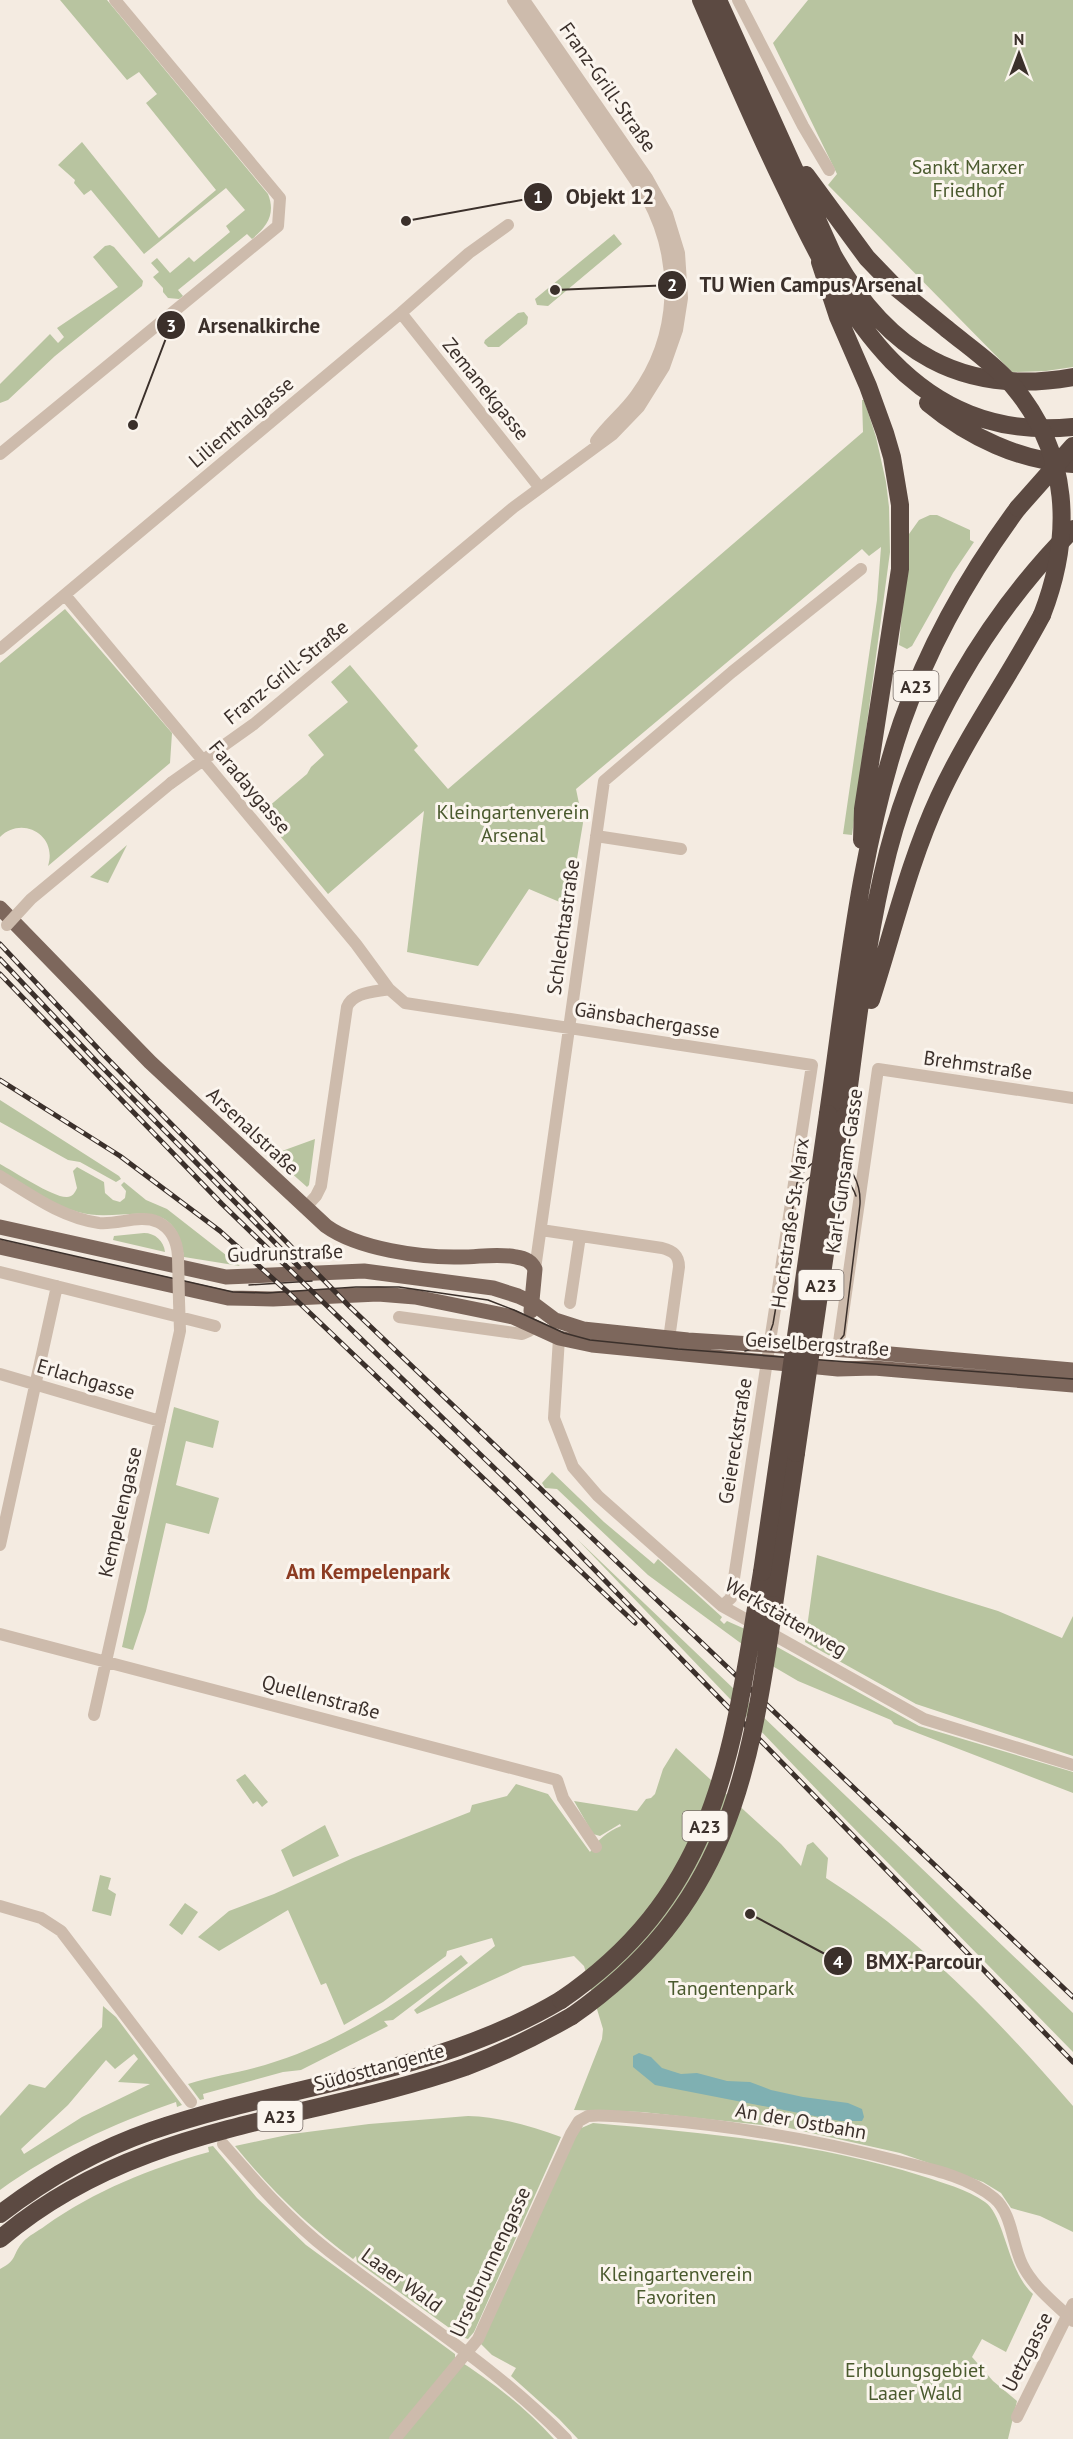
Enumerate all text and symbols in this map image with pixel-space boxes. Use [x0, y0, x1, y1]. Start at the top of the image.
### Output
street label: Franz-Grill-Straße [554, 17, 662, 157]
north arrow [989, 24, 1049, 84]
text: N [1014, 29, 1024, 49]
park label: Sankt Marxer Friedhof [912, 154, 1024, 203]
callout: Objekt 12 [523, 178, 666, 217]
text: Objekt 12 [566, 183, 654, 210]
text: 1 [533, 185, 543, 208]
callout: TU Wien Campus Arsenal [657, 265, 936, 304]
text: TU Wien Campus Arsenal [699, 271, 923, 298]
text: 2 [667, 273, 677, 296]
callout: Arsenalkirche [156, 306, 332, 345]
text: Arsenalkirche [198, 312, 320, 339]
text: 3 [166, 314, 176, 337]
street label: Zemanekgasse [437, 333, 535, 445]
street label: Lilienthalgasse [183, 371, 299, 473]
street label: Franz-Grill-Straße [218, 614, 354, 730]
road number: A23 [894, 671, 938, 701]
street label: Faradaygasse [203, 735, 297, 839]
park label: Kleingartenverein Arsenal [436, 799, 590, 848]
street label: Schlechtastraße [541, 857, 585, 997]
street label: Gänsbachergasse [572, 996, 722, 1044]
street label: Brehmstraße [922, 1044, 1034, 1086]
street label: Arsenalstraße [201, 1081, 305, 1181]
street label: Karl-Gunsam-Gasse [820, 1087, 868, 1255]
street label: Hochstraße St. Marx [765, 1136, 815, 1310]
street label: Gudrunstraße [226, 1238, 344, 1268]
road number: A23 [798, 1270, 844, 1300]
street label: Geiselbergstraße [744, 1326, 890, 1362]
street label: Erlachgasse [34, 1353, 138, 1405]
street label: Geiereckstraße [712, 1376, 758, 1506]
street label: Kempelengasse [92, 1444, 148, 1580]
district label: Am Kempelenpark [286, 1558, 451, 1585]
street label: Werkstättenweg [720, 1571, 852, 1663]
street label: Quellenstraße [259, 1669, 383, 1725]
road number: A23 [682, 1811, 728, 1841]
callout: BMX-Parcour [823, 1942, 994, 1981]
text: BMX-Parcour [866, 1948, 983, 1975]
text: 4 [833, 1950, 843, 1973]
park label: Tangentenpark [668, 1975, 795, 2001]
street label: Südosttangente [311, 2037, 447, 2097]
street label: An der Ostbahn [733, 2097, 869, 2145]
road number: A23 [258, 2101, 302, 2131]
street label: Urselbrunnengasse [444, 2183, 536, 2341]
street label: Laaer Wald [356, 2242, 448, 2318]
park label: Kleingartenverein Favoriten [599, 2261, 753, 2310]
street label: Uetzgasse [996, 2308, 1058, 2396]
park label: Erholungsgebiet Laaer Wald [845, 2357, 985, 2406]

